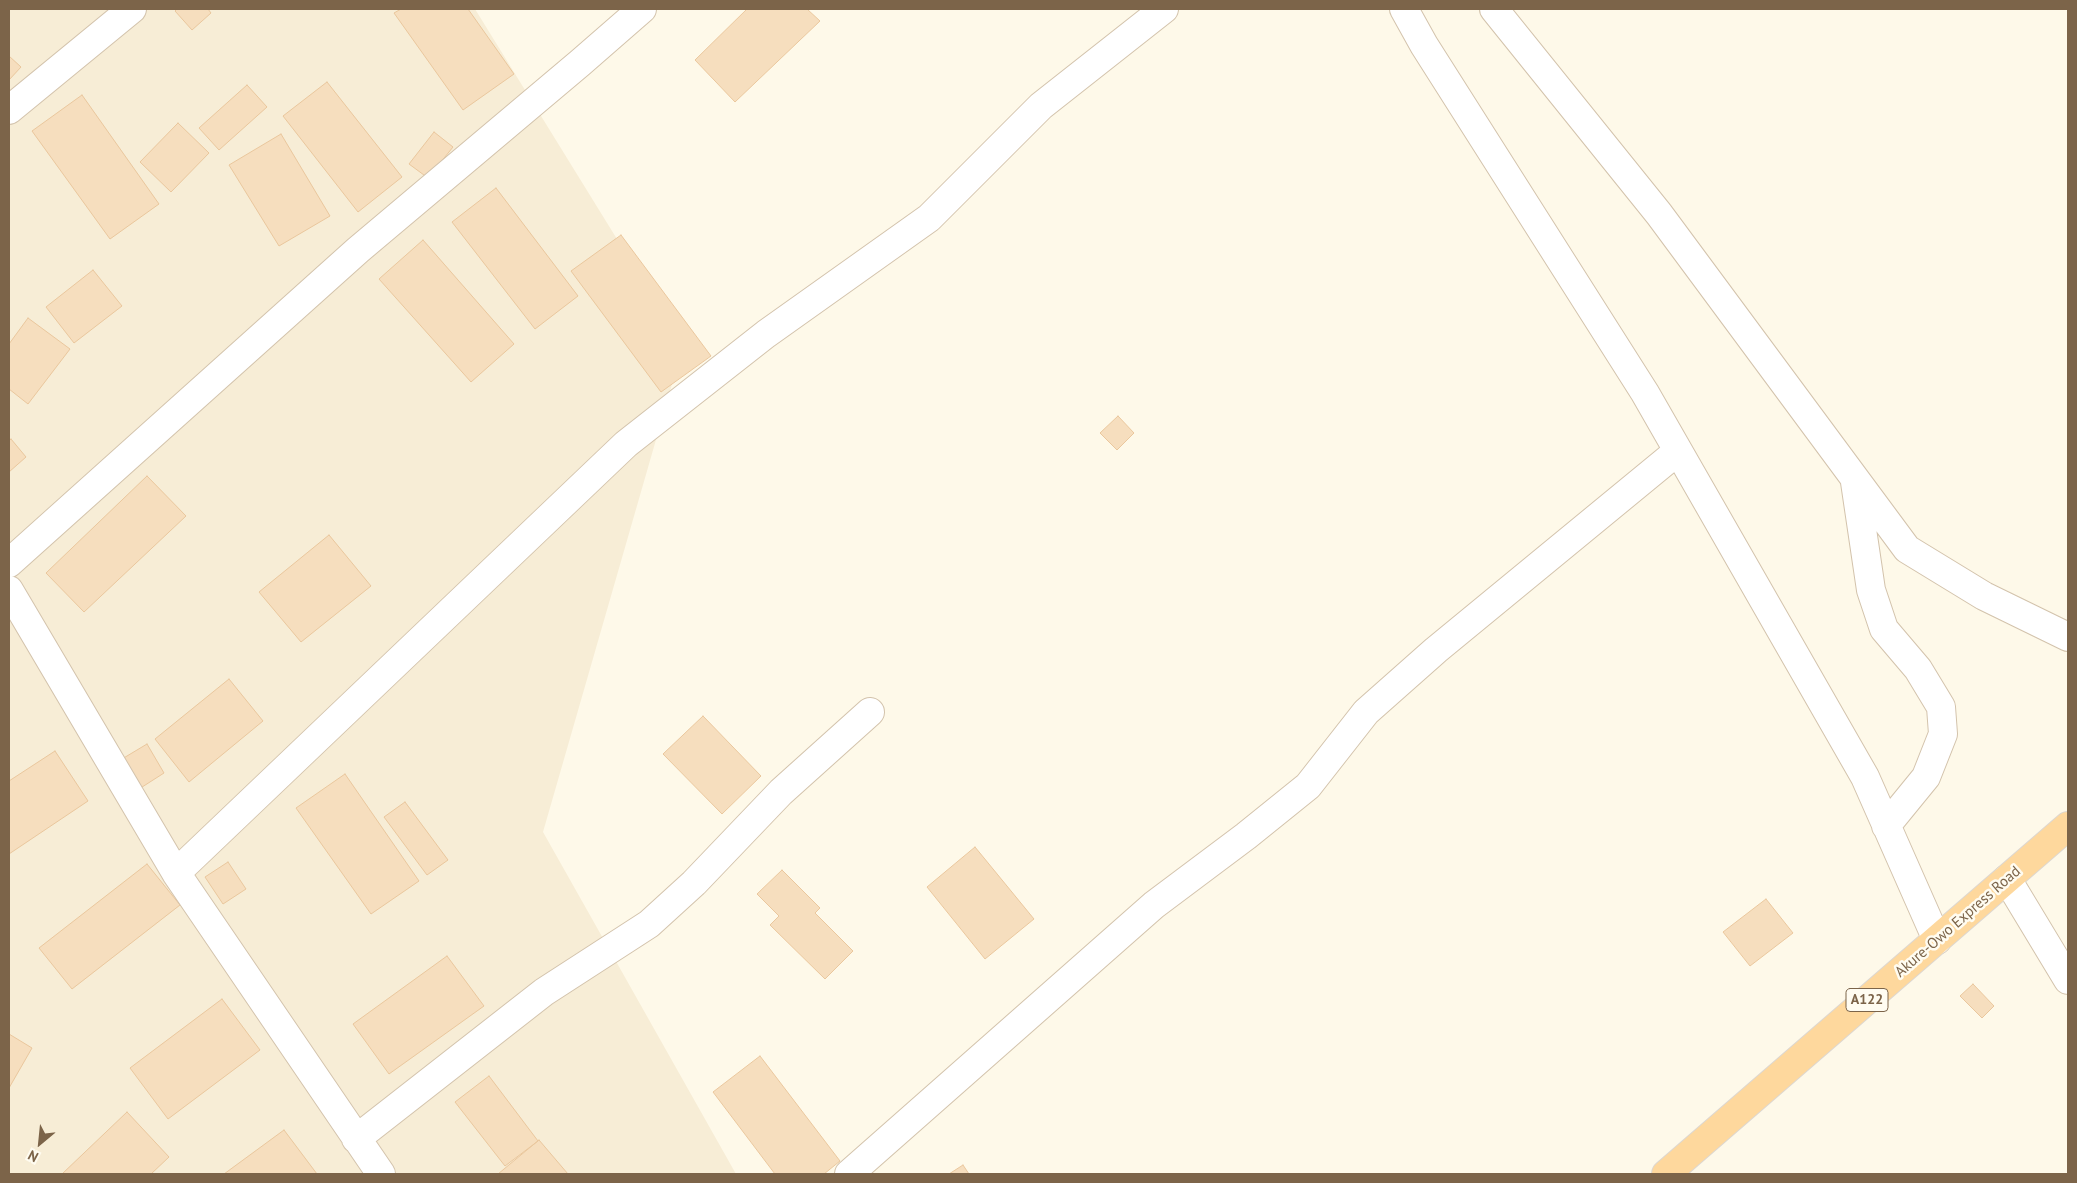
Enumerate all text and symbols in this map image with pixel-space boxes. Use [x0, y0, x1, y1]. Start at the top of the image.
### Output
street label: Akure-Owo Express Road [1892, 863, 2024, 981]
road number: A122 [1846, 988, 1888, 1012]
north arrow [15, 1118, 65, 1168]
text: N [25, 1146, 41, 1166]

